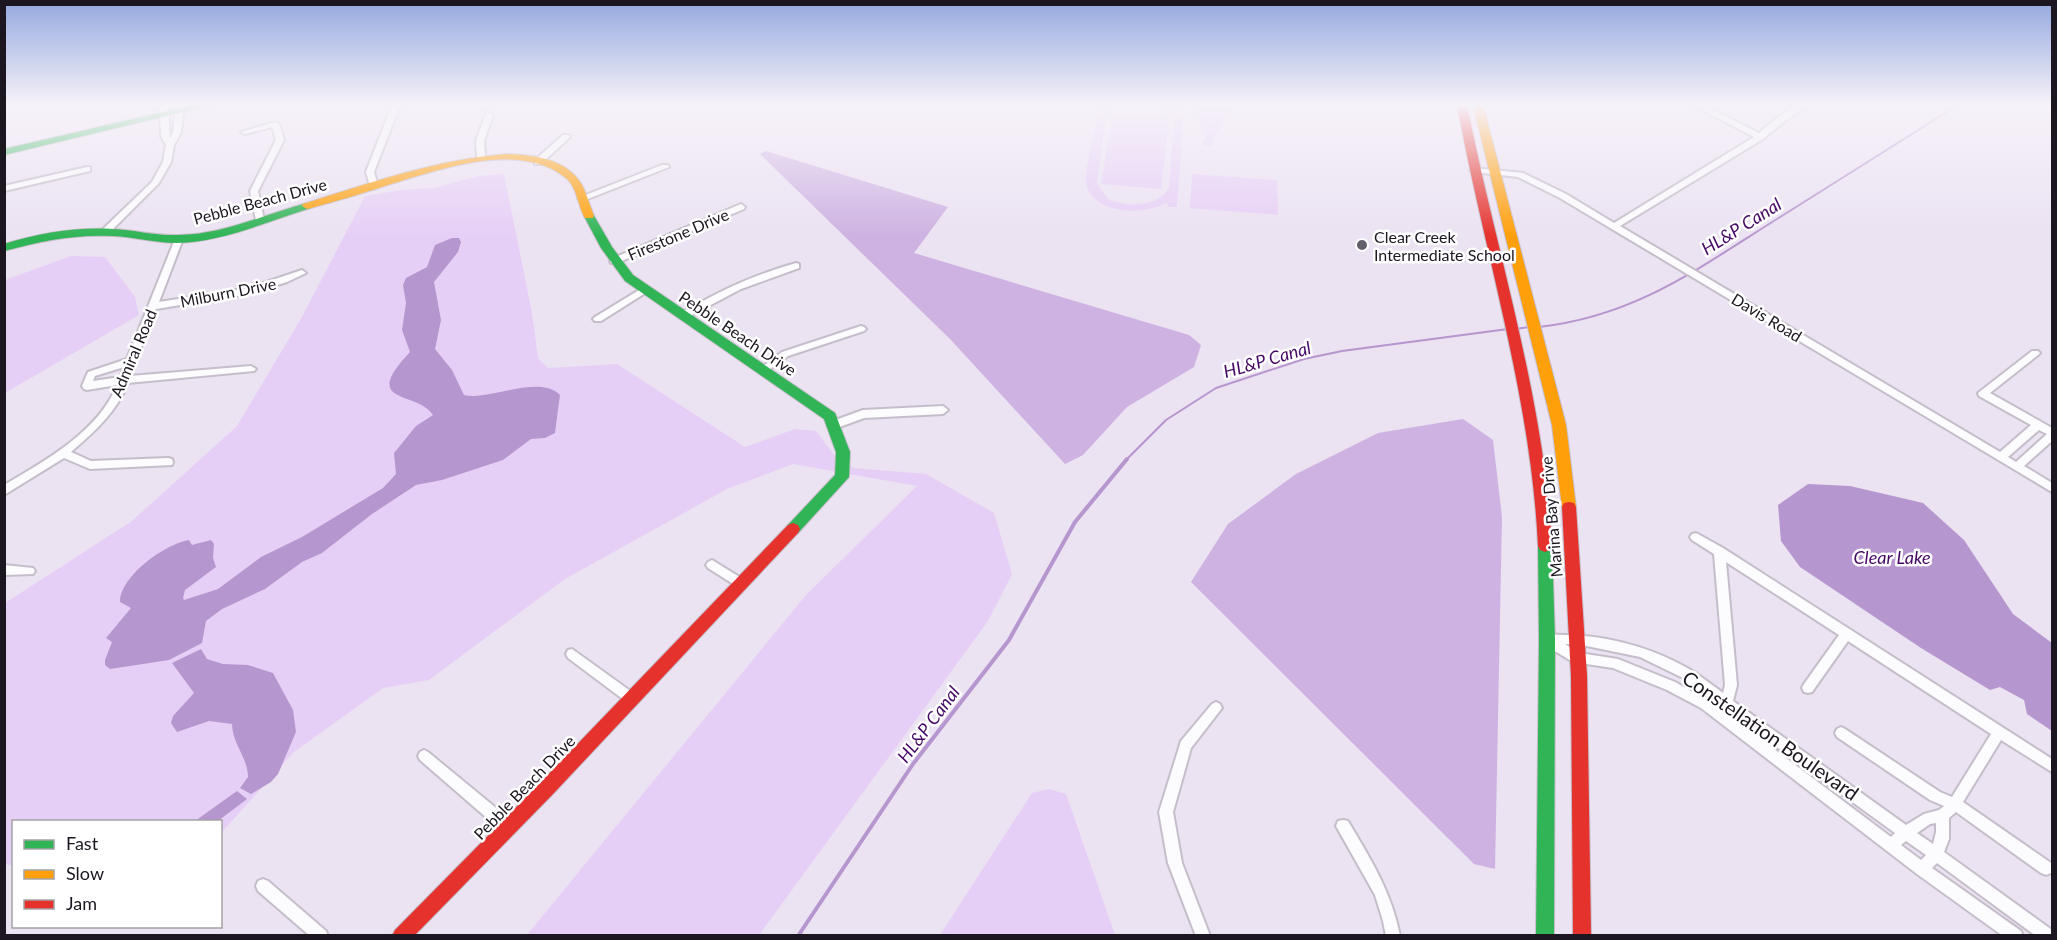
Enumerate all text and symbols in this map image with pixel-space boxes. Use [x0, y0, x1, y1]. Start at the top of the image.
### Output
street label: Pebble Beach Drive [191, 174, 329, 228]
water label: HL&P Canal [1697, 193, 1785, 259]
street label: Firestone Drive [625, 204, 731, 264]
place label: Clear Creek Intermediate School [1374, 227, 1515, 264]
marker: Clear Creek Intermediate School [1355, 238, 1369, 252]
street label: Milburn Drive [178, 273, 278, 311]
street label: Pebble Beach Drive [676, 287, 800, 379]
street label: Davis Road [1729, 289, 1805, 345]
street label: Admiral Road [106, 306, 160, 400]
water label: HL&P Canal [1221, 336, 1313, 382]
street label: Marina Bay Drive [1536, 456, 1566, 578]
water label: Clear Lake [1853, 546, 1931, 568]
street label: Constellation Boulevard [1678, 665, 1864, 805]
water label: HL&P Canal [892, 681, 964, 767]
street label: Pebble Beach Drive [469, 731, 579, 843]
legend [12, 820, 222, 928]
text: Fast [66, 832, 99, 854]
text: Slow [66, 862, 104, 884]
text: Jam [66, 892, 97, 914]

